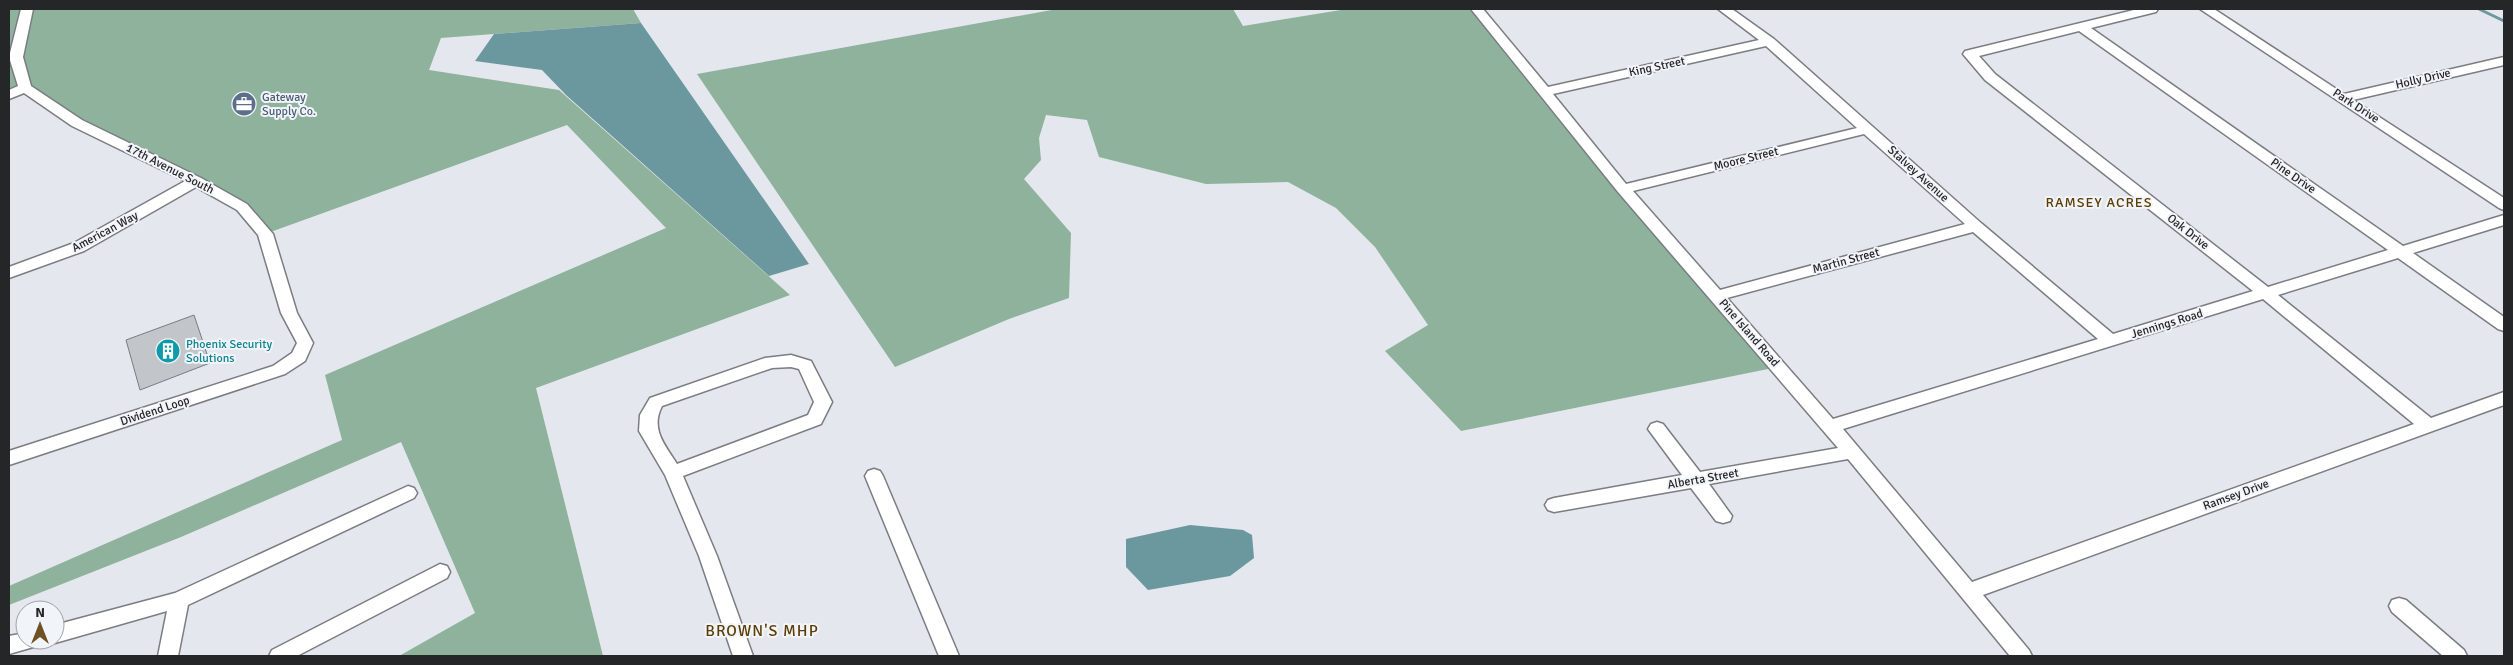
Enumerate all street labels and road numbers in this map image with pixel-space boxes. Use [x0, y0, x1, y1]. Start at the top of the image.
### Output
street label: King Street [1627, 54, 1687, 80]
street label: Holly Drive [2394, 65, 2452, 93]
street label: Park Drive [2330, 85, 2382, 127]
street label: 17th Avenue South [124, 140, 216, 198]
street label: Stalvey Avenue [1884, 143, 1952, 205]
street label: Moore Street [1712, 144, 1780, 174]
street label: Pine Drive [2267, 155, 2319, 197]
street label: American Way [69, 208, 141, 256]
street label: Oak Drive [2164, 211, 2212, 253]
street label: Martin Street [1811, 245, 1881, 277]
street label: Pine Island Road [1715, 296, 1783, 370]
street label: Jennings Road [2129, 306, 2205, 342]
street label: Dividend Loop [118, 393, 192, 429]
street label: Alberta Street [1666, 465, 1740, 493]
street label: Ramsey Drive [2201, 476, 2271, 514]

